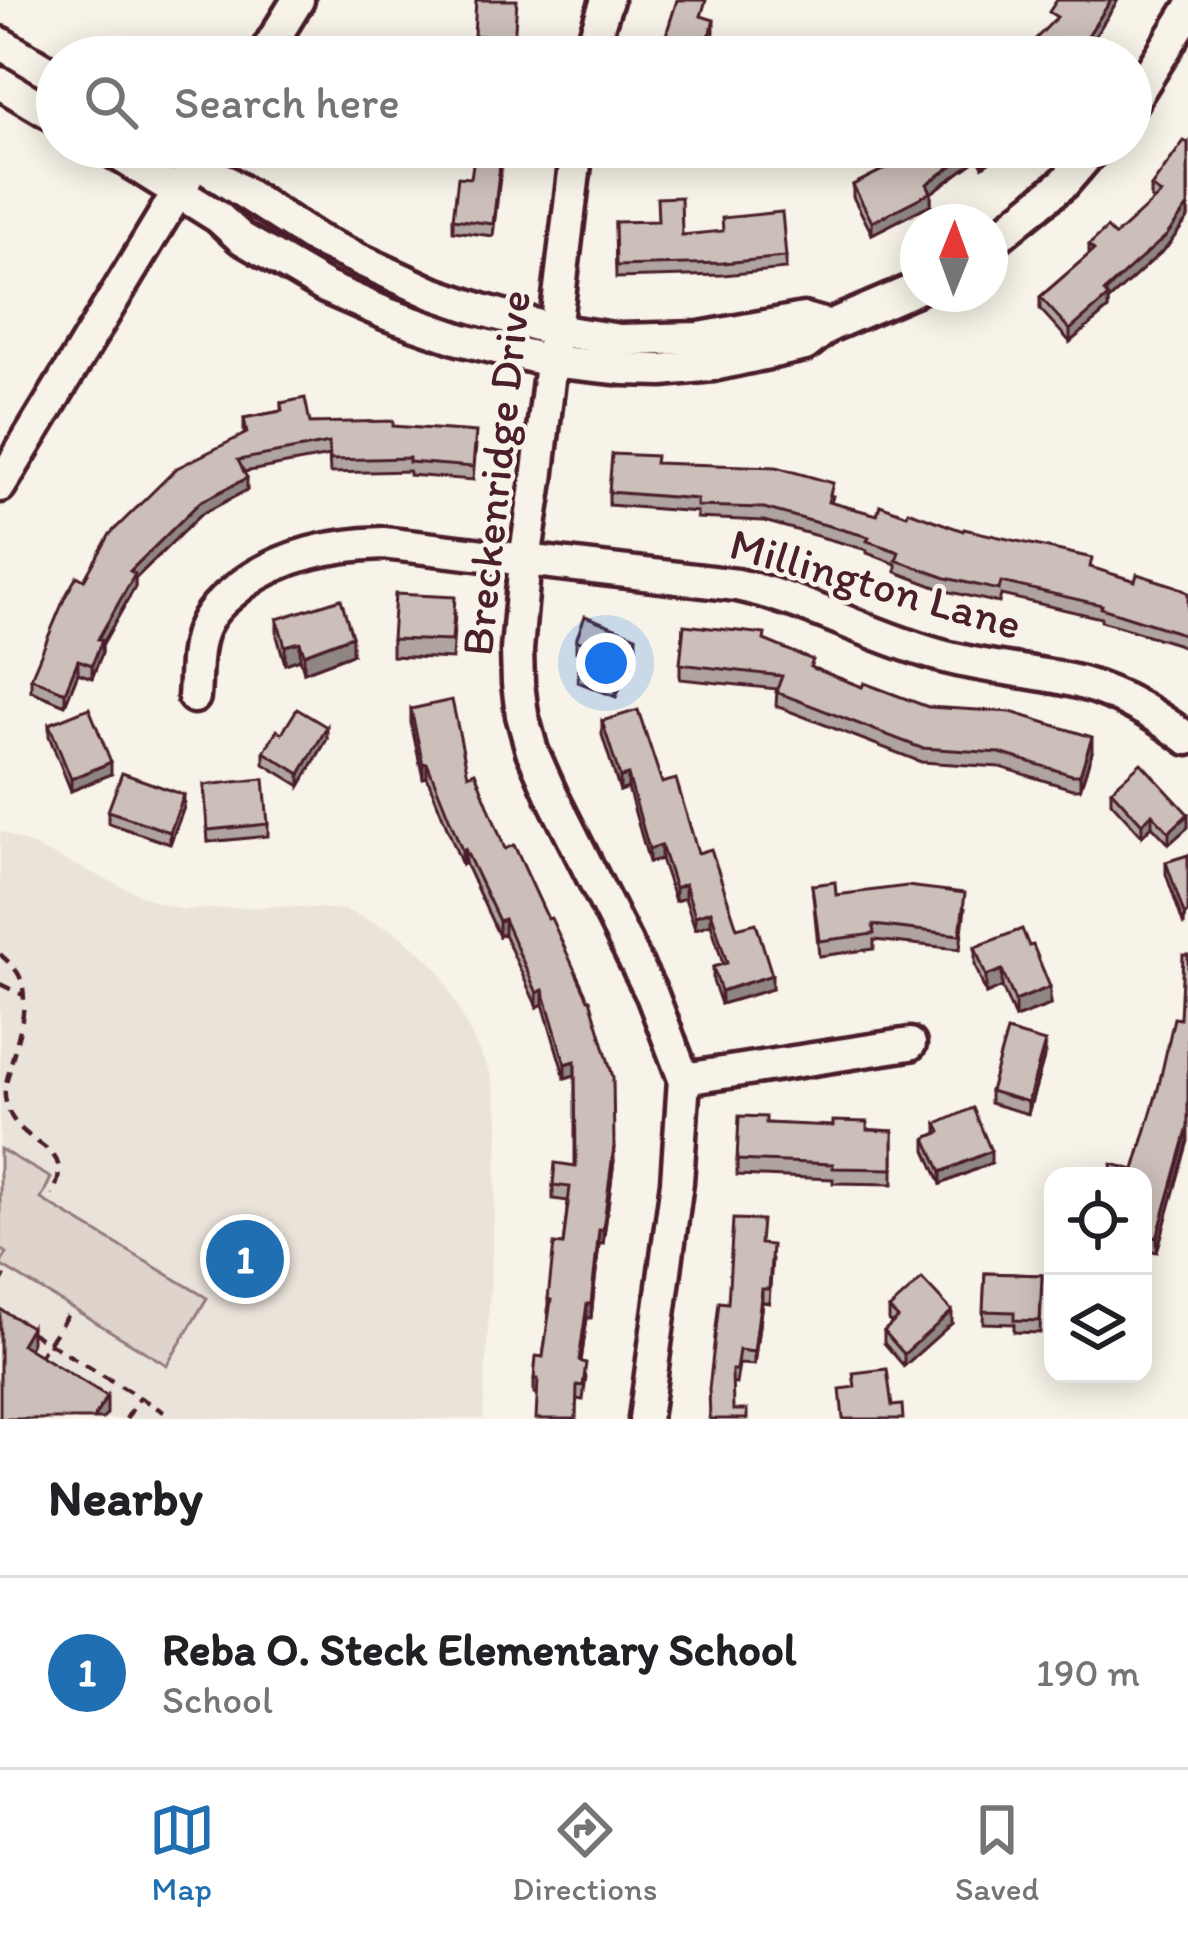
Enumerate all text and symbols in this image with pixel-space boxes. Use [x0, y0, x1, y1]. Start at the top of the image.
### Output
search box [36, 36, 1152, 168]
icon: search [78, 69, 144, 135]
text: Search here [174, 75, 400, 129]
north arrow [900, 204, 1008, 312]
street label: Breckenridge Drive [449, 288, 541, 658]
street label: Millington Lane [724, 516, 1028, 650]
your location [576, 633, 636, 693]
map controls [1044, 1167, 1152, 1383]
button: locate [1044, 1167, 1152, 1275]
pin: 1 [206, 1214, 284, 1304]
button: layers [1044, 1275, 1152, 1383]
text: Nearby [48, 1467, 203, 1528]
text: Reba O. Steck Elementary School [162, 1622, 797, 1676]
text: 1 [78, 1649, 96, 1696]
text: 190 m [1036, 1649, 1140, 1696]
text: School [162, 1676, 273, 1723]
tab: Map [149, 1797, 215, 1908]
tab: Directions [512, 1797, 657, 1908]
tab: Saved [955, 1797, 1039, 1908]

